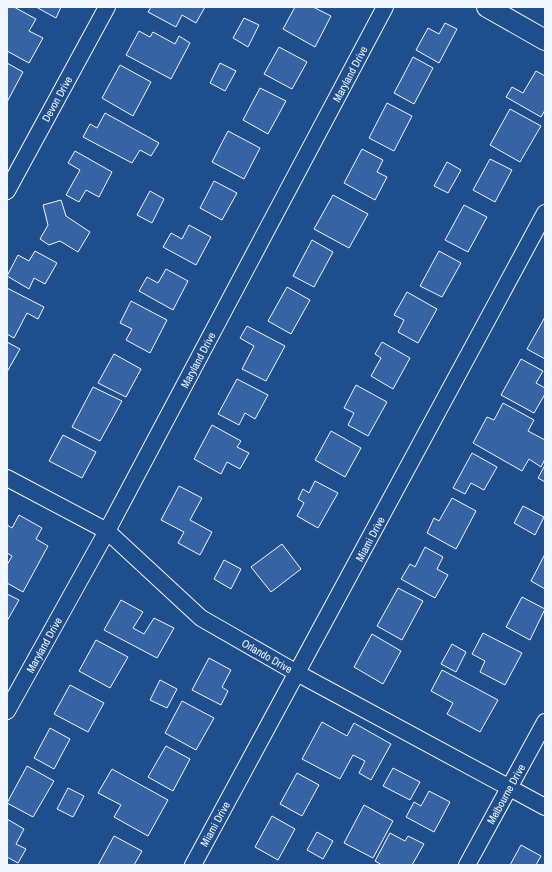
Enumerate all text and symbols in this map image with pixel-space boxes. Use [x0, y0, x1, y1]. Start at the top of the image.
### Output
street label: Maryland Drive [329, 44, 371, 104]
street label: Devon Drive [39, 74, 75, 124]
street label: Maryland Drive [177, 330, 219, 390]
street label: Miami Drive [352, 514, 388, 564]
street label: Maryland Drive [23, 615, 65, 675]
street label: Orlando Drive [239, 636, 295, 676]
street label: Melbourne Drive [484, 761, 528, 827]
street label: Miami Drive [197, 799, 233, 849]

